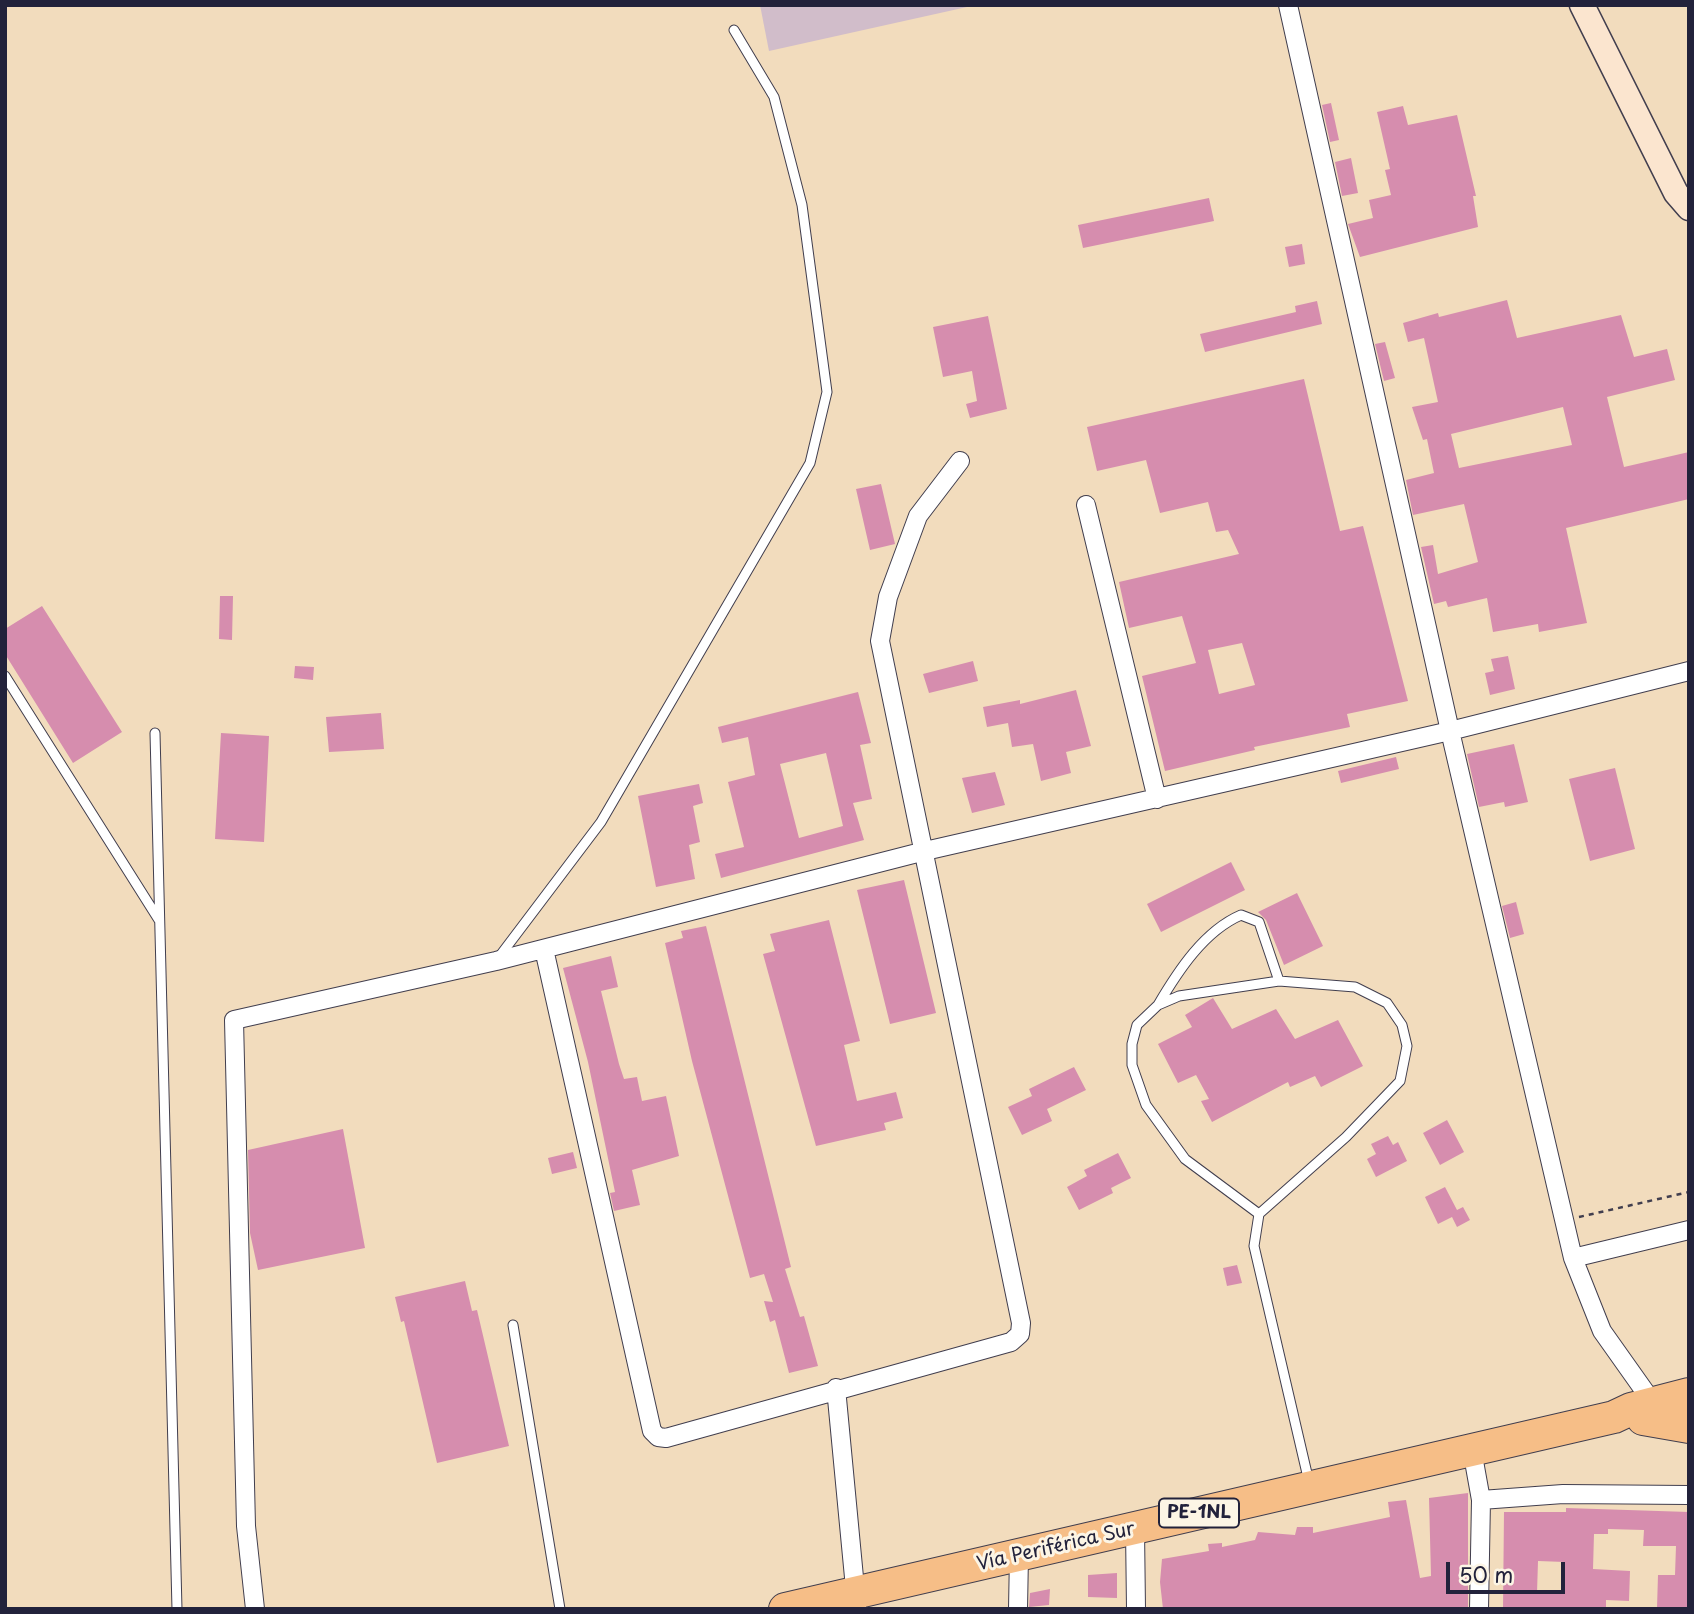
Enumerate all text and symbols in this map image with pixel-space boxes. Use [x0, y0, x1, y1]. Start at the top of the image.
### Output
road number: PE-1NL [1159, 1498, 1239, 1528]
street label: Vía Periférica Sur [975, 1518, 1137, 1576]
scale bar [1449, 1548, 1568, 1592]
text: 50 m [1459, 1558, 1513, 1590]

